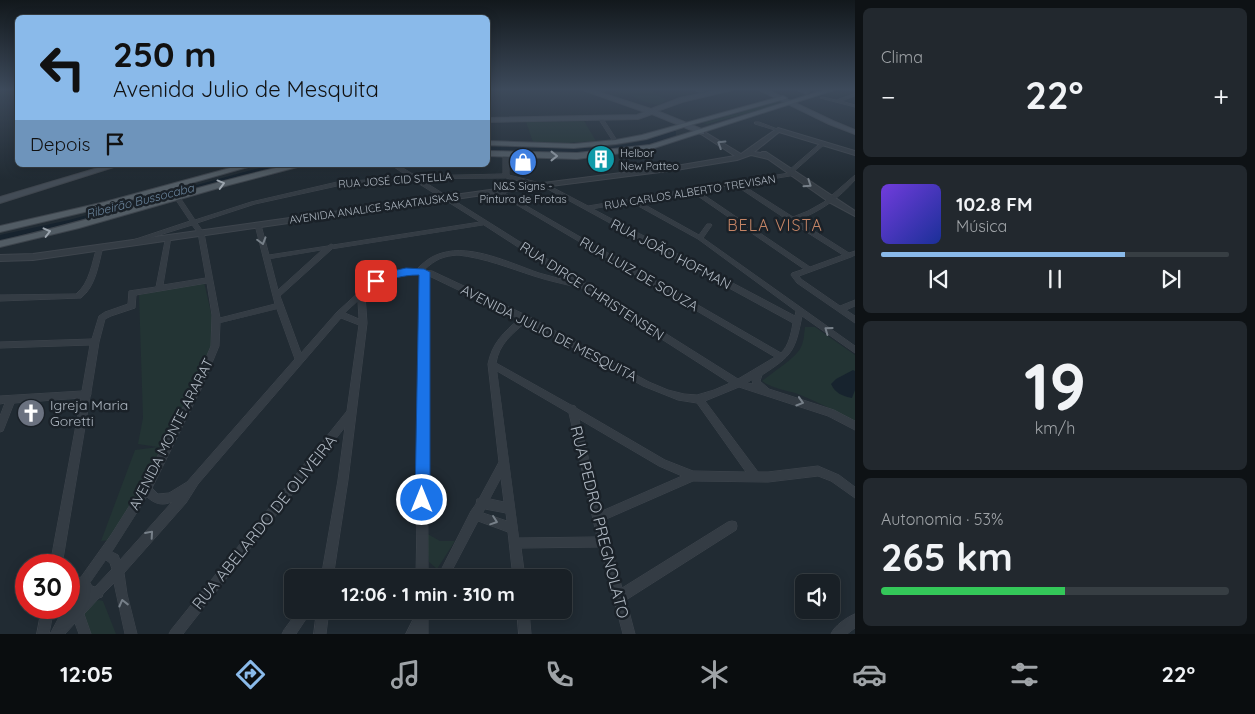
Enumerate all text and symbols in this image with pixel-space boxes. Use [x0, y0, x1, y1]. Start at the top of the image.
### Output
text: 250 m [113, 32, 217, 76]
icon: left [30, 35, 95, 100]
text: Clima [881, 47, 923, 67]
text: 22° [1025, 71, 1083, 119]
text: Avenida Julio de Mesquita [113, 75, 379, 103]
text: − [881, 79, 896, 114]
text: + [1213, 79, 1229, 114]
icon: arrive [101, 130, 129, 158]
text: Depois [30, 132, 91, 156]
one-way arrow [717, 140, 726, 150]
building icon: Helbor New Patteo [586, 144, 616, 174]
place label: Helbor New Patteo [620, 146, 679, 173]
shop icon: N&S Signs - Pintura de Frotas [508, 147, 538, 177]
one-way arrow [550, 151, 558, 161]
street label: RUA JOSÉ CID STELLA [338, 169, 452, 191]
street label: RUA CARLOS ALBERTO TREVISAN [603, 172, 777, 212]
one-way arrow [803, 178, 812, 187]
place label: N&S Signs - Pintura de Frotas [479, 179, 567, 206]
water label: Ribeirão Bussocaba [84, 180, 196, 221]
one-way arrow [216, 180, 224, 190]
street label: AVENIDA ANALICE SAKATAUSKAS [288, 189, 460, 227]
text: 102.8 FM [956, 192, 1033, 216]
street label: RUA JOÃO HOFMAN [608, 215, 734, 293]
district label: BELA VISTA [727, 215, 823, 235]
text: Música [956, 216, 1007, 236]
one-way arrow [43, 228, 51, 238]
street label: RUA LUIZ DE SOUZA [576, 233, 702, 315]
one-way arrow [257, 236, 267, 244]
street label: RUA DIRCE CHRISTENSEN [517, 238, 667, 344]
pin [355, 260, 397, 302]
icon: previous [925, 265, 953, 293]
icon: pause [1041, 265, 1069, 293]
icon: next [1157, 265, 1185, 293]
icon: arrive [362, 267, 390, 295]
street label: AVENIDA JULIO DE MESQUITA [458, 281, 640, 385]
one-way arrow [824, 327, 834, 336]
text: 19 [1024, 345, 1086, 426]
street label: AVENIDA MONTE ARARAT [125, 355, 217, 513]
place label: Igreja Maria Goretti [50, 396, 128, 430]
one-way arrow [795, 397, 803, 407]
church icon: Igreja Maria Goretti [16, 398, 46, 428]
text: km/h [1035, 418, 1075, 438]
street label: RUA PEDRO PREGNOLATO [566, 424, 634, 620]
street label: RUA ABELARDO DE OLIVEIRA [187, 431, 341, 613]
position arrow [395, 473, 447, 525]
text: Autonomia · 53% [881, 509, 1003, 529]
one-way arrow [489, 515, 497, 525]
one-way arrow [145, 530, 154, 539]
text: 265 km [881, 533, 1013, 581]
speed limit sign: 30 [15, 554, 80, 619]
map controls [795, 574, 840, 619]
button: sound [795, 574, 840, 619]
text: 12:06 · 1 min · 310 m [341, 582, 515, 606]
one-way arrow [118, 598, 129, 607]
icon: directions [233, 657, 268, 692]
icon: music [388, 657, 423, 692]
icon: phone [542, 657, 577, 692]
icon: climate [697, 657, 732, 692]
icon: car [852, 657, 887, 692]
icon: filters [1007, 657, 1042, 692]
text: 12:05 [60, 660, 113, 688]
text: 22° [1161, 660, 1195, 688]

